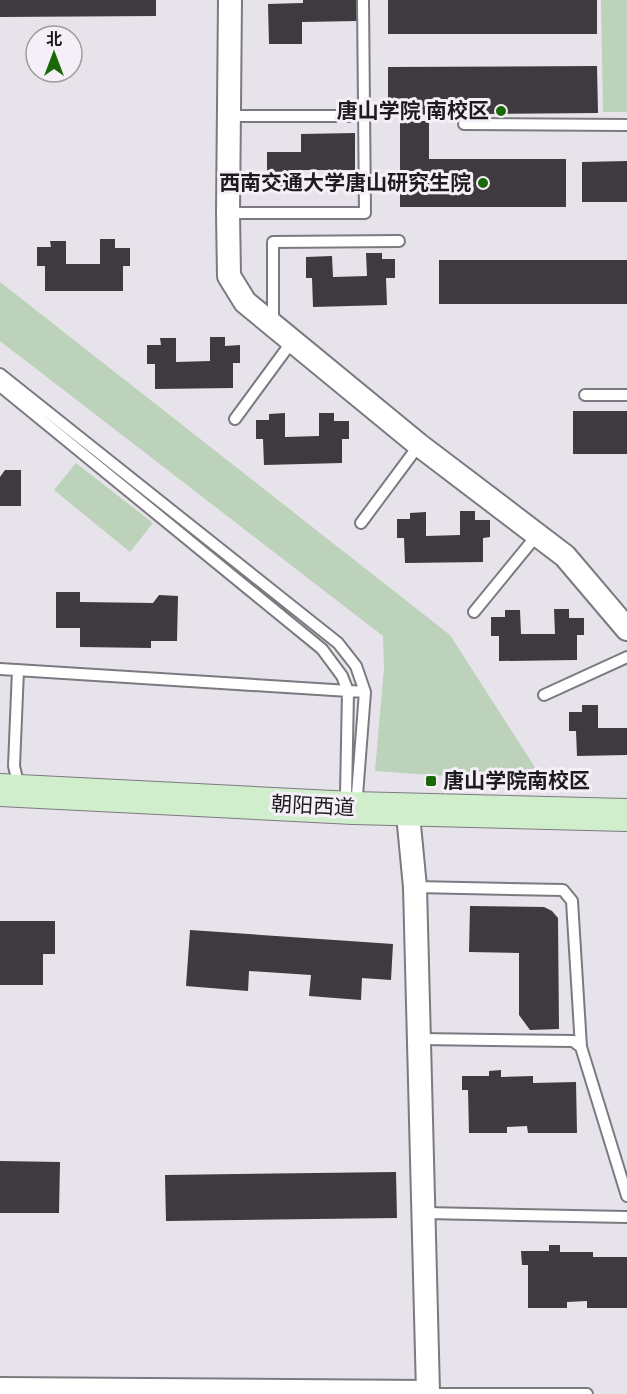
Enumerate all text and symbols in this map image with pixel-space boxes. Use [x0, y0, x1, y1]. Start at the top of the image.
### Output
north arrow [24, 24, 84, 84]
text: 北 [46, 28, 62, 50]
place label: 唐山学院 南校区 [337, 96, 489, 124]
marker: 唐山学院 南校区 [494, 104, 508, 118]
place label: 西南交通大学唐山研究生院 [219, 168, 471, 196]
marker: 西南交通大学唐山研究生院 [476, 176, 490, 190]
place label: 唐山学院南校区 [443, 766, 590, 794]
marker: 唐山学院南校区 [424, 774, 438, 788]
street label: 朝阳西道 [270, 789, 356, 821]

